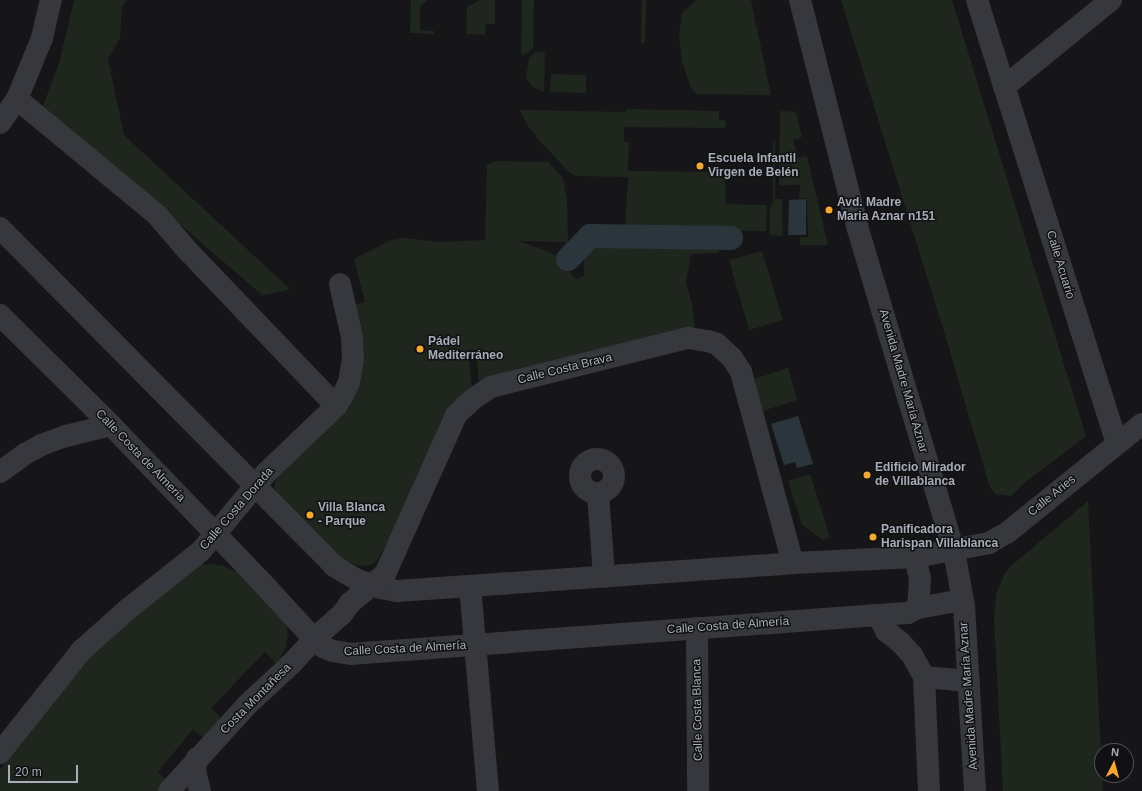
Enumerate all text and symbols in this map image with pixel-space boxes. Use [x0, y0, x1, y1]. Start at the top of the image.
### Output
place label: Escuela Infantil Virgen de Belén [708, 152, 798, 180]
marker: Escuela Infantil Virgen de Belén [695, 161, 705, 171]
place label: Avd. Madre Maria Aznar n151 [837, 196, 936, 224]
marker: Avd. Madre Maria Aznar n151 [824, 205, 834, 215]
street label: Calle Acuario [1043, 229, 1077, 301]
street label: Avenida Madre María Aznar [876, 307, 930, 455]
place label: Pádel Mediterráneo [428, 335, 503, 363]
marker: Pádel Mediterráneo [415, 344, 425, 354]
street label: Calle Costa Brava [516, 350, 614, 388]
street label: Calle Costa de Almería [92, 407, 188, 505]
place label: Edificio Mirador de Villablanca [875, 461, 966, 489]
street label: Calle Costa Dorada [197, 465, 277, 553]
marker: Edificio Mirador de Villablanca [862, 470, 872, 480]
street label: Calle Aries [1025, 472, 1079, 520]
place label: Villa Blanca - Parque [318, 501, 385, 529]
marker: Villa Blanca - Parque [305, 510, 315, 520]
place label: Panificadora Harispan Villablanca [881, 523, 998, 551]
marker: Panificadora Harispan Villablanca [868, 532, 878, 542]
street label: Calle Costa de Almería [666, 615, 790, 637]
street label: Avenida Madre María Aznar [957, 621, 981, 771]
street label: Calle Costa de Almería [343, 639, 467, 659]
street label: Calle Costa Blanca [690, 659, 706, 761]
street label: Costa Montañesa [218, 661, 294, 737]
north arrow [1094, 743, 1134, 783]
text: N [1111, 746, 1120, 758]
scale bar [10, 757, 80, 783]
text: 20 m [15, 765, 42, 779]

